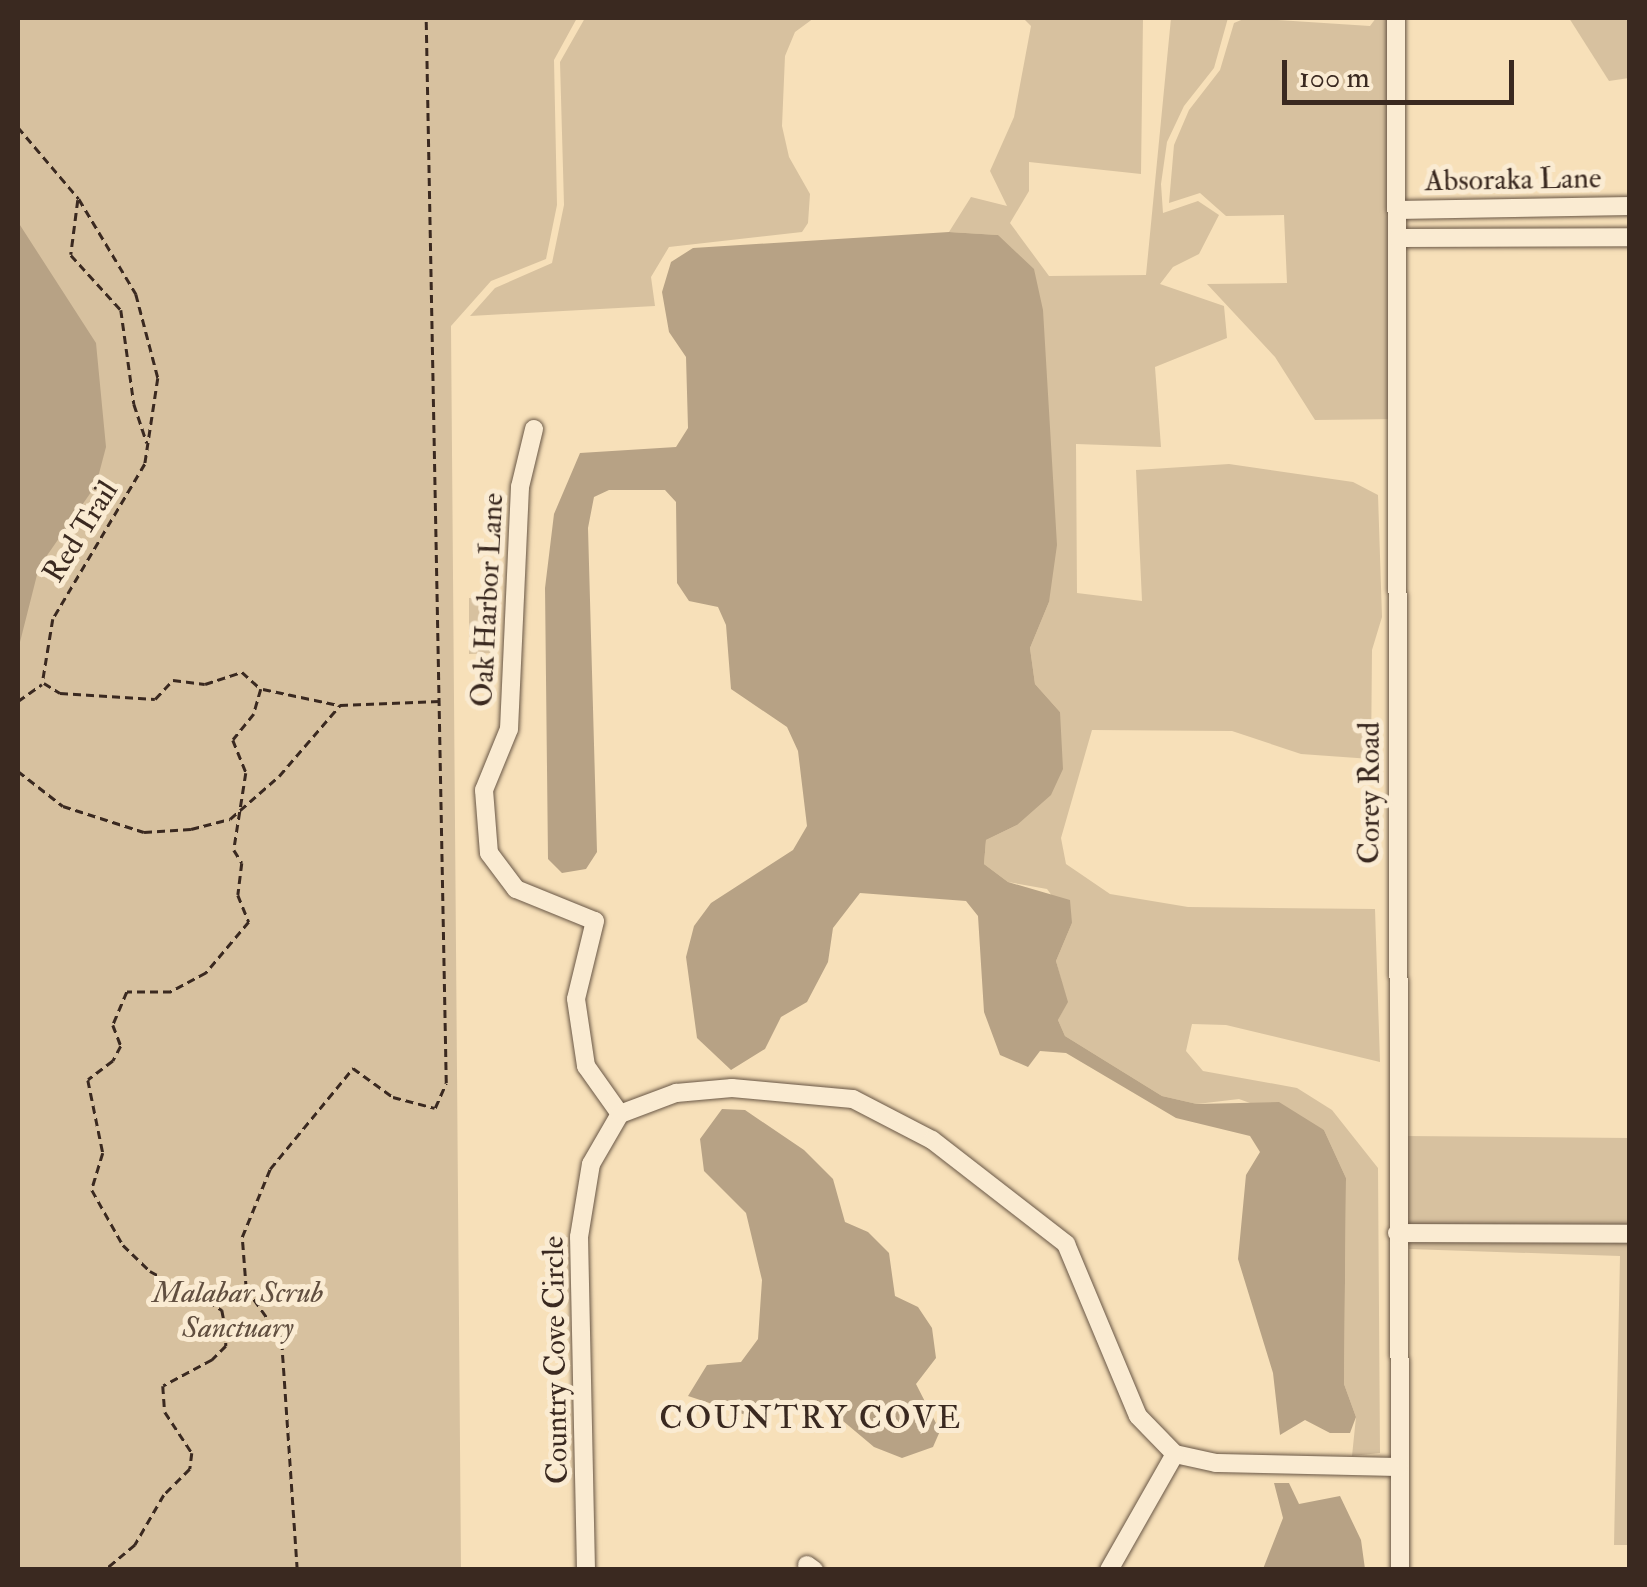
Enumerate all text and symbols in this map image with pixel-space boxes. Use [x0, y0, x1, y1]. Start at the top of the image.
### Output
scale bar [1287, 40, 1520, 102]
text: 100 m [1299, 59, 1370, 96]
street label: Absoraka Lane [1424, 160, 1602, 200]
street label: Red Trail [36, 475, 126, 589]
street label: Oak Harbor Lane [464, 492, 512, 708]
street label: Corey Road [1352, 722, 1388, 864]
street label: Country Cove Circle [536, 1236, 576, 1484]
park label: Malabar Scrub Sanctuary [153, 1275, 323, 1346]
district label: COUNTRY COVE [659, 1399, 963, 1437]

